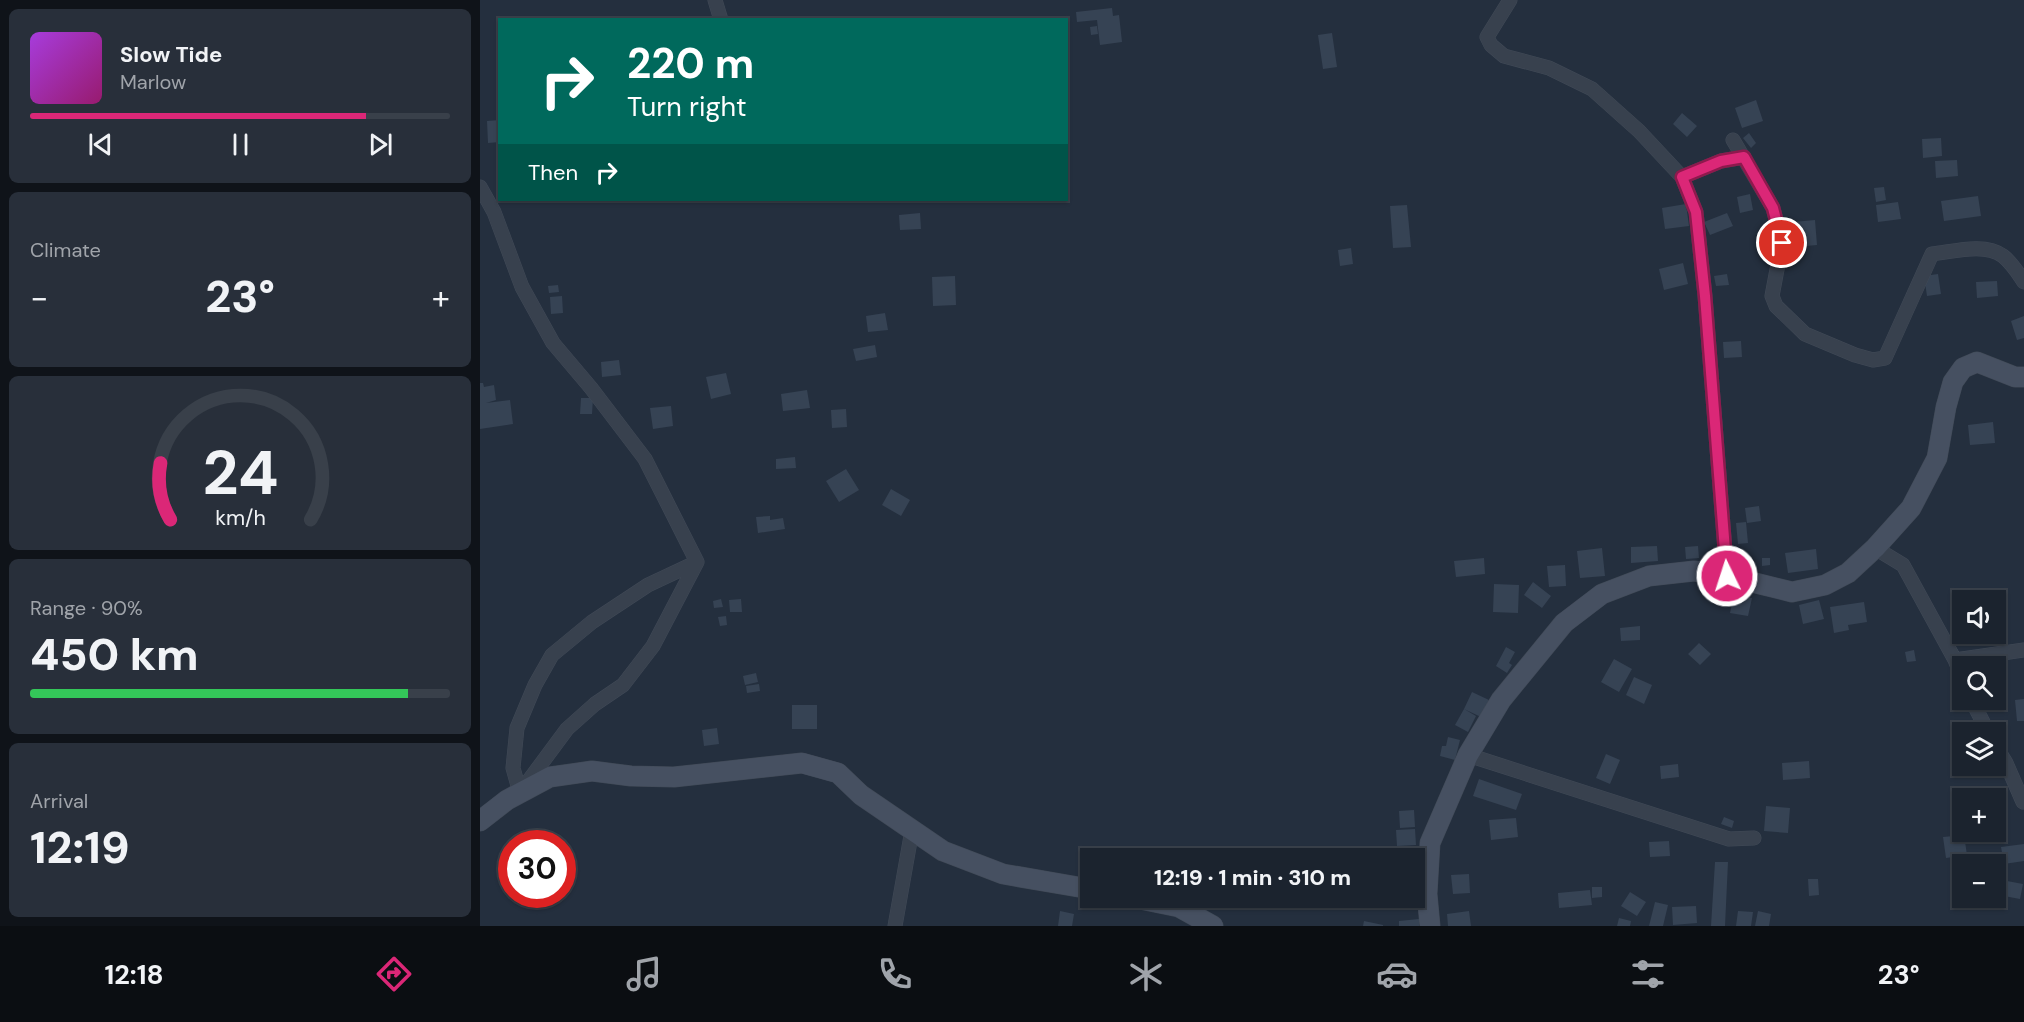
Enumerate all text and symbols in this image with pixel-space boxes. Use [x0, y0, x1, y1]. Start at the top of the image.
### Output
text: 220 m [627, 36, 754, 91]
text: Slow Tide [120, 40, 222, 69]
icon: right [528, 42, 606, 120]
text: Marlow [120, 69, 186, 95]
text: Turn right [627, 89, 747, 124]
icon: previous [84, 128, 117, 161]
icon: pause [224, 128, 257, 161]
icon: next [364, 128, 397, 161]
icon: right [590, 156, 623, 189]
text: Then [528, 158, 578, 187]
pin [1756, 217, 1807, 268]
icon: arrive [1765, 226, 1798, 259]
text: Climate [30, 237, 101, 263]
text: 23° [205, 267, 275, 326]
text: − [30, 276, 48, 319]
text: + [432, 276, 450, 319]
text: 24 [202, 432, 278, 513]
text: km/h [215, 504, 265, 532]
position arrow [1695, 544, 1759, 608]
map controls [1952, 590, 2006, 908]
button: sound [1952, 590, 2006, 644]
text: Range · 90% [30, 595, 143, 621]
text: 450 km [30, 625, 199, 684]
button: search [1952, 656, 2006, 710]
button: layers [1952, 722, 2006, 776]
text: Arrival [30, 788, 88, 814]
button: + [1952, 788, 2006, 842]
text: 12:19 [30, 818, 130, 877]
speed limit sign: 30 [498, 830, 576, 908]
button: − [1952, 854, 2006, 908]
text: 12:19 · 1 min · 310 m [1154, 863, 1351, 892]
icon: directions [373, 953, 415, 995]
icon: music [623, 953, 665, 995]
icon: phone [874, 953, 916, 995]
icon: climate [1125, 953, 1167, 995]
icon: car [1376, 953, 1418, 995]
icon: filters [1627, 953, 1669, 995]
text: 12:18 [104, 957, 164, 992]
text: 23° [1878, 957, 1920, 992]

